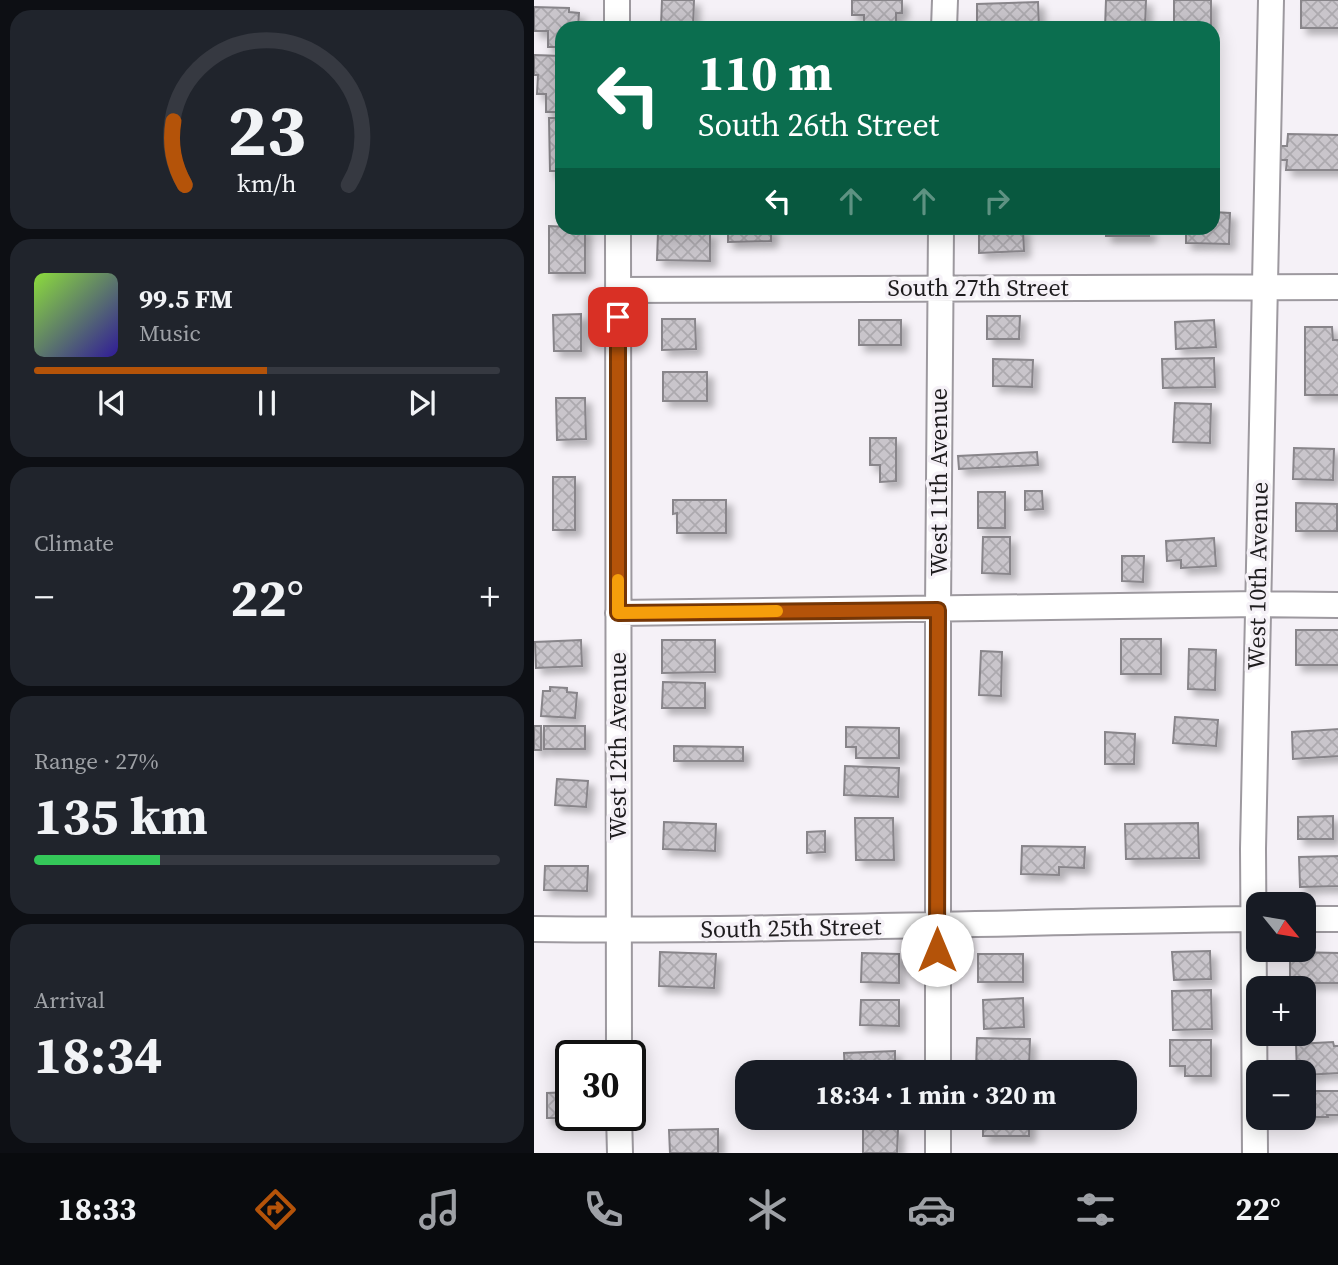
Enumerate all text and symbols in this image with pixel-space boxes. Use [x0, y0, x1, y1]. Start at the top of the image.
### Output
text: 110 m [698, 39, 833, 106]
icon: left [583, 49, 674, 140]
text: 23 [228, 81, 306, 180]
text: South 26th Street [698, 103, 939, 147]
text: km/h [237, 166, 297, 200]
icon: left [759, 182, 797, 220]
icon: ahead [832, 182, 870, 220]
icon: ahead [905, 182, 943, 220]
icon: right [978, 182, 1016, 220]
street label: South 27th Street [888, 271, 1069, 304]
text: 99.5 FM [139, 281, 233, 317]
pin [588, 287, 648, 347]
icon: arrive [599, 298, 637, 336]
text: Music [139, 317, 201, 349]
icon: previous [93, 384, 131, 422]
icon: pause [248, 384, 286, 422]
icon: next [403, 384, 441, 422]
street label: West 11th Avenue [922, 388, 955, 576]
street label: West 10th Avenue [1239, 482, 1276, 670]
text: Climate [34, 527, 114, 559]
text: 22° [230, 562, 304, 633]
text: − [34, 571, 54, 623]
text: + [480, 571, 500, 623]
street label: West 12th Avenue [601, 652, 634, 840]
text: Range · 27% [34, 745, 159, 777]
text: 135 km [34, 780, 208, 851]
north arrow [1246, 892, 1316, 962]
map controls [1246, 892, 1316, 1130]
street label: South 25th Street [700, 909, 882, 946]
position arrow [900, 913, 974, 987]
button: + [1246, 976, 1316, 1046]
text: Arrival [34, 984, 105, 1016]
text: 18:34 [34, 1019, 162, 1090]
speed limit sign: 30 [555, 1040, 646, 1131]
button: − [1246, 1060, 1316, 1130]
text: 18:34 · 1 min · 320 m [816, 1077, 1056, 1113]
icon: directions [251, 1185, 300, 1234]
icon: music [415, 1185, 464, 1234]
icon: phone [579, 1185, 628, 1234]
icon: climate [743, 1185, 792, 1234]
icon: car [907, 1185, 956, 1234]
icon: filters [1071, 1185, 1120, 1234]
text: 18:33 [57, 1187, 136, 1231]
text: 22° [1235, 1187, 1280, 1231]

